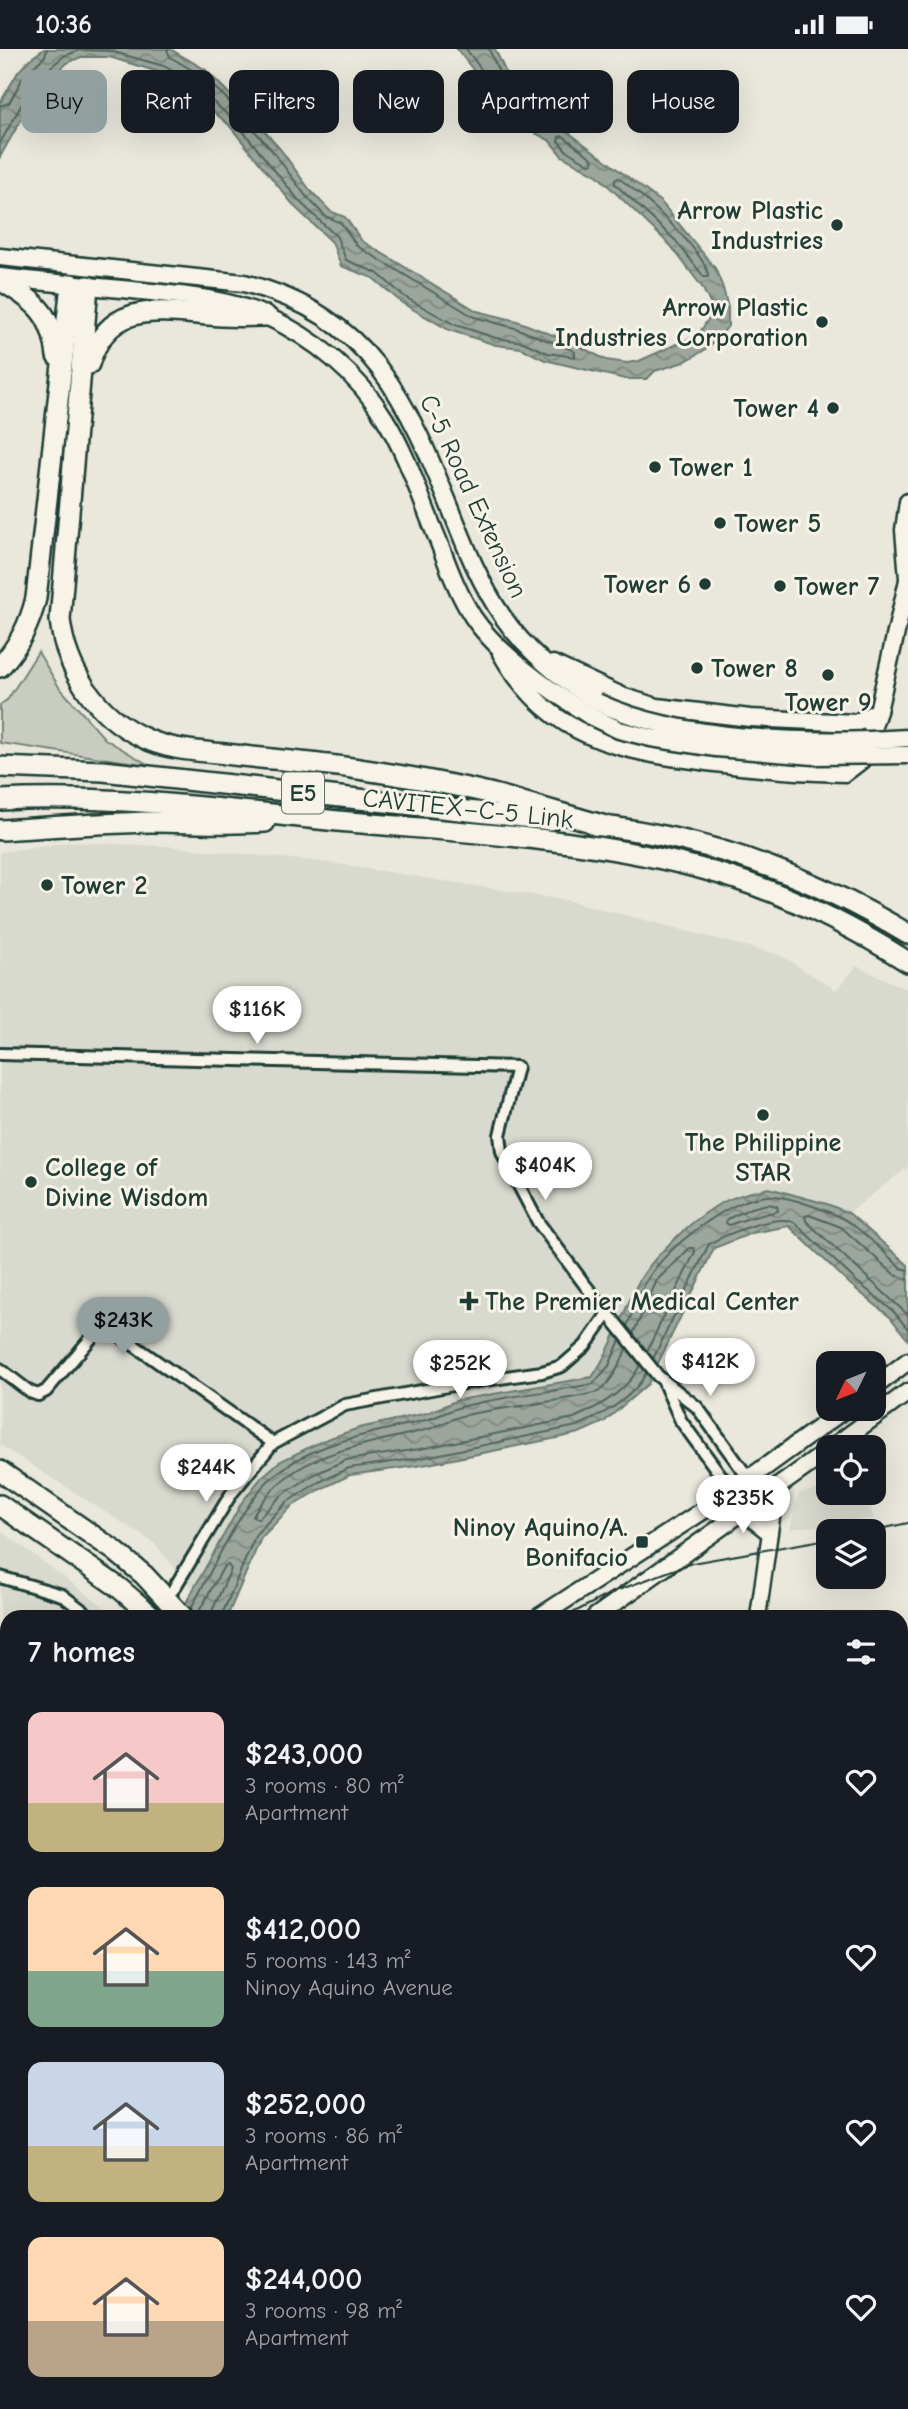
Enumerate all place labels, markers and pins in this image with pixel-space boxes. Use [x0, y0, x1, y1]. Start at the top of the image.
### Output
place label: Arrow Plastic Industries [677, 196, 823, 256]
marker: Arrow Plastic Industries [829, 217, 845, 233]
place label: Arrow Plastic Industries Corporation [555, 293, 808, 353]
marker: Arrow Plastic Industries Corporation [814, 314, 830, 330]
place label: Tower 4 [733, 394, 819, 424]
marker: Tower 4 [825, 400, 841, 416]
place label: Tower 1 [669, 453, 753, 483]
marker: Tower 1 [647, 459, 663, 475]
place label: Tower 5 [734, 509, 821, 539]
marker: Tower 5 [712, 515, 728, 531]
place label: Tower 6 [604, 570, 691, 600]
place label: Tower 7 [794, 572, 880, 602]
marker: Tower 6 [697, 576, 713, 592]
marker: Tower 7 [772, 578, 788, 594]
place label: Tower 8 [711, 654, 798, 684]
marker: Tower 8 [689, 660, 705, 676]
marker: Tower 9 [820, 667, 836, 683]
place label: Tower 9 [784, 688, 872, 718]
place label: Tower 2 [61, 871, 148, 901]
marker: Tower 2 [39, 877, 55, 893]
pin: $116K [208, 986, 306, 1046]
marker: The Philippine STAR [755, 1107, 771, 1123]
place label: The Philippine STAR [685, 1128, 842, 1188]
pin: $404K [496, 1143, 594, 1202]
place label: College of Divine Wisdom [45, 1153, 208, 1213]
marker: College of Divine Wisdom [23, 1174, 39, 1190]
place label: The Premier Medical Center [485, 1287, 799, 1317]
marker: The Premier Medical Center [459, 1291, 479, 1311]
pin: $243K [74, 1297, 172, 1357]
pin: $412K [661, 1339, 759, 1398]
pin: $252K [411, 1341, 509, 1400]
pin: $244K [157, 1445, 255, 1504]
pin: $235K [694, 1475, 792, 1535]
place label: Ninoy Aquino/A. Bonifacio [453, 1513, 628, 1573]
marker: Ninoy Aquino/A. Bonifacio [634, 1534, 650, 1550]

